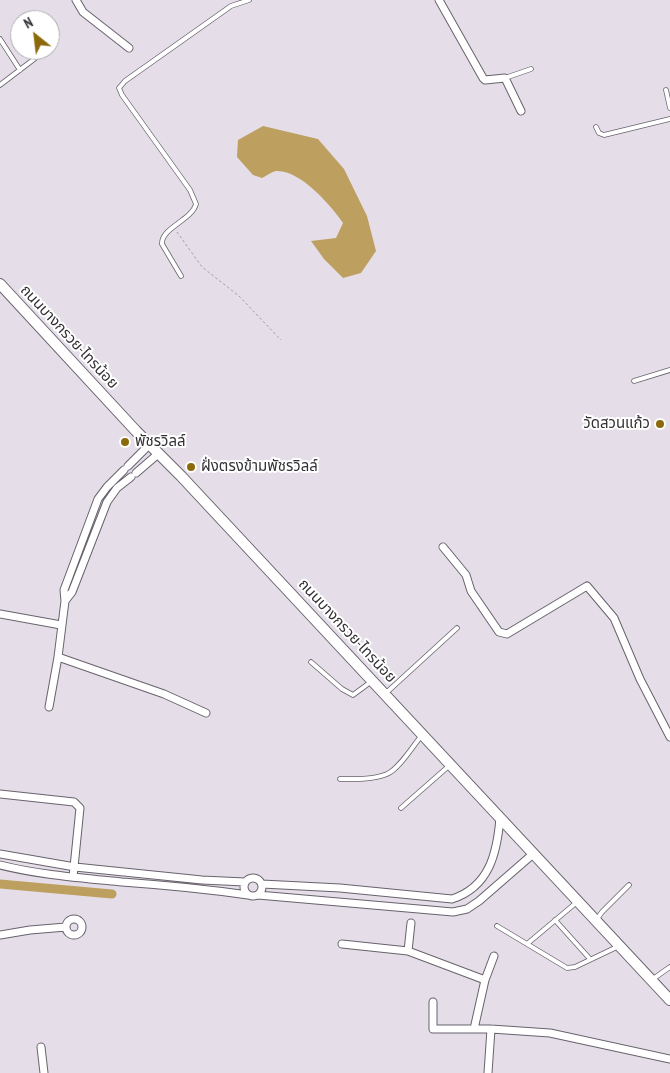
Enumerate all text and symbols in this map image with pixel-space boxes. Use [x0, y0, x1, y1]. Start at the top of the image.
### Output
north arrow [10, 10, 60, 60]
text: N [21, 13, 36, 32]
street label: ถนนบางกรวย-ไทรน้อย [16, 281, 122, 393]
place label: วัดสวนแก้ว [583, 415, 650, 433]
marker: วัดสวนแก้ว [654, 418, 666, 430]
place label: พัชรวิลล์ [135, 433, 186, 451]
marker: พัชรวิลล์ [119, 436, 131, 448]
place label: ฝั่งตรงข้ามพัชรวิลล์ [201, 458, 318, 476]
marker: ฝั่งตรงข้ามพัชรวิลล์ [185, 461, 197, 473]
street label: ถนนบางกรวย-ไทรน้อย [294, 575, 400, 687]

